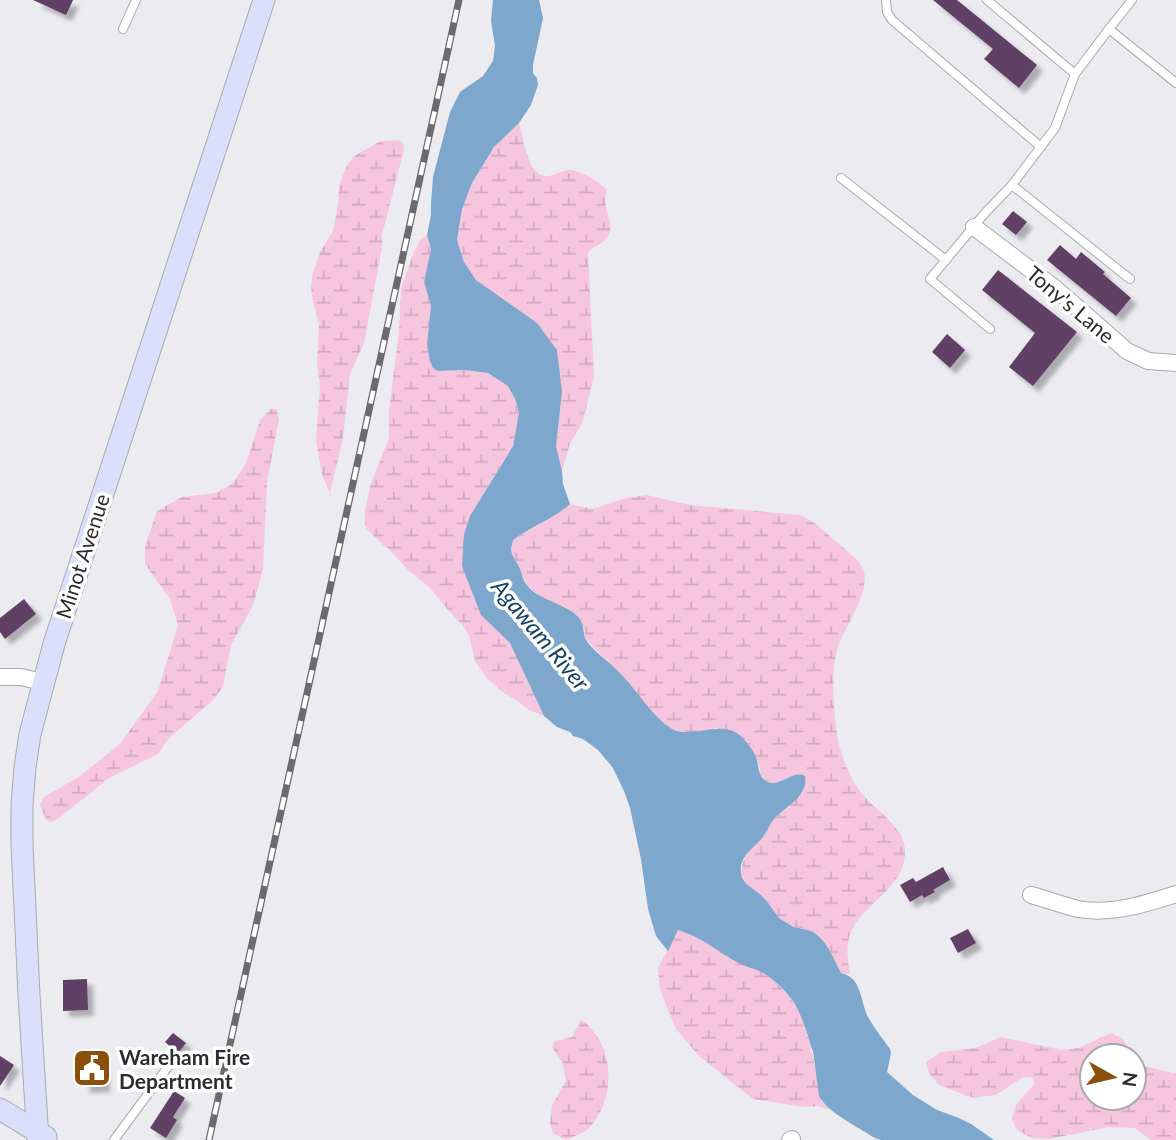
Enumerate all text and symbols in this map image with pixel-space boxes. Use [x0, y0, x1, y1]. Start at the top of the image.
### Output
street label: Tony's Lane [1022, 260, 1120, 348]
street label: Minot Avenue [50, 491, 114, 621]
water label: Agawam River [486, 572, 596, 696]
north arrow [1078, 1042, 1148, 1112]
place label: Wareham Fire Department [119, 1044, 250, 1093]
public building icon: Wareham Fire Department [71, 1047, 113, 1089]
text: N [1118, 1071, 1143, 1088]

